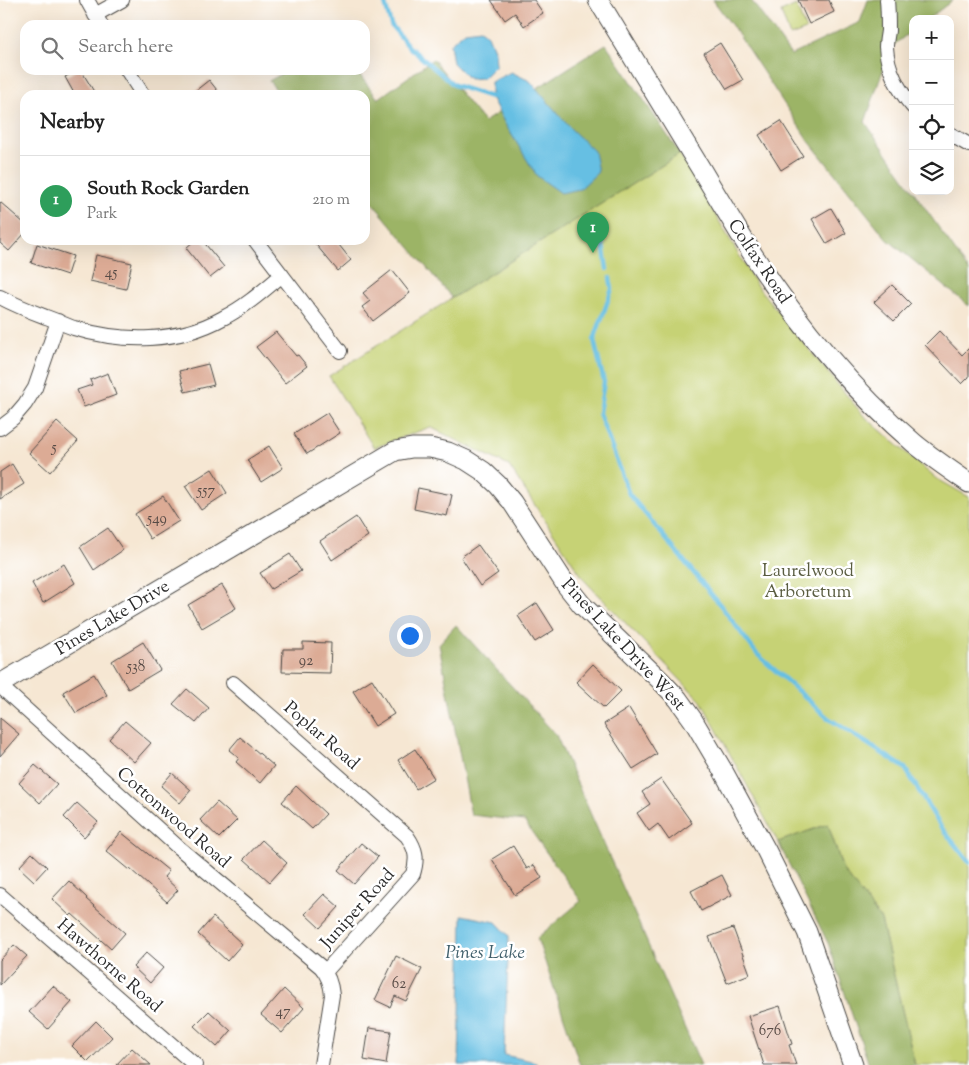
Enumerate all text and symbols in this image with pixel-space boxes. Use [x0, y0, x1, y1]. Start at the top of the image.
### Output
map controls [909, 15, 954, 195]
button: + [909, 15, 954, 60]
search box [20, 20, 370, 75]
icon: search [38, 34, 66, 62]
text: Search here [78, 34, 173, 61]
button: − [909, 60, 954, 105]
button: locate [909, 105, 954, 150]
text: Nearby [40, 108, 105, 138]
button: layers [909, 150, 954, 195]
text: South Rock Garden [87, 176, 250, 203]
text: 1 [53, 189, 59, 212]
text: 210 m [312, 189, 350, 212]
text: Park [87, 203, 118, 226]
pin: 1 [577, 212, 609, 253]
street label: Colfax Road [720, 214, 796, 310]
house number: 45 [105, 263, 117, 284]
house number: 5 [50, 438, 57, 459]
house number: 557 [196, 481, 215, 502]
house number: 549 [146, 509, 167, 530]
park label: Laurelwood Arboretum [762, 559, 854, 606]
street label: Pines Lake Drive West [554, 573, 691, 717]
street label: Pines Lake Drive [51, 574, 175, 663]
your location [397, 623, 423, 649]
house number: 92 [299, 651, 313, 672]
house number: 538 [126, 657, 145, 678]
street label: Poplar Road [277, 696, 364, 777]
street label: Cottonwood Road [110, 762, 235, 875]
street label: Juniper Road [314, 863, 402, 956]
street label: Hawthorne Road [50, 913, 167, 1020]
water label: Pines Lake [445, 940, 525, 967]
house number: 62 [392, 974, 406, 995]
house number: 47 [275, 1002, 291, 1023]
house number: 676 [759, 1021, 781, 1042]

